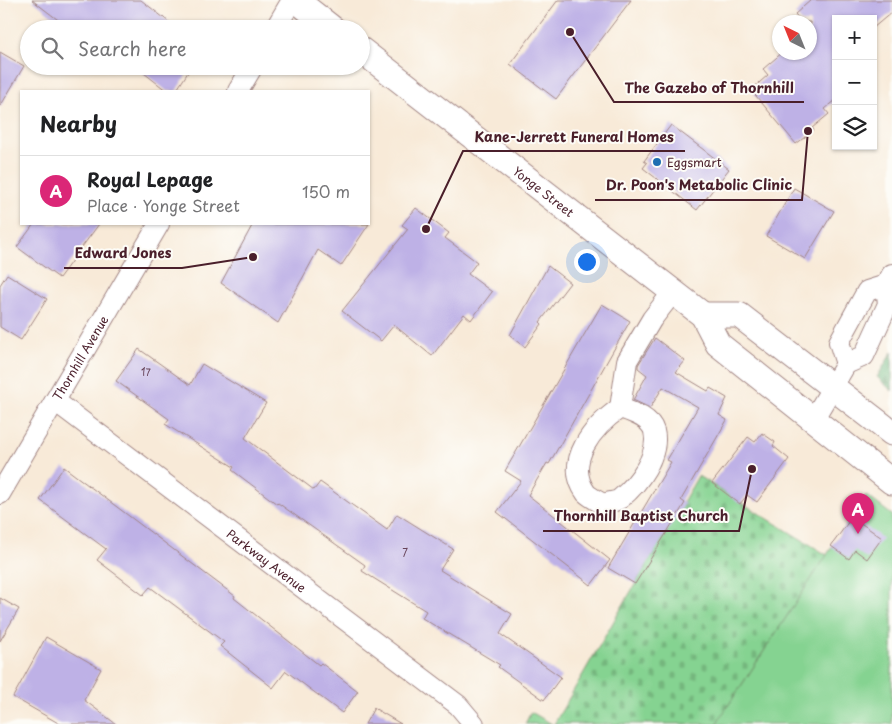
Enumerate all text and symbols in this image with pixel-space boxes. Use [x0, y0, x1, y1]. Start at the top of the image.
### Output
north arrow [772, 15, 817, 60]
map controls [832, 15, 877, 150]
button: + [832, 15, 877, 60]
search box [20, 20, 370, 75]
icon: search [38, 34, 66, 62]
text: Search here [78, 34, 187, 62]
button: − [832, 60, 877, 105]
callout: The Gazebo of Thornhill [614, 73, 804, 102]
text: The Gazebo of Thornhill [624, 77, 794, 98]
button: layers [832, 105, 877, 150]
text: Nearby [40, 107, 117, 139]
callout: Kane-Jerrett Funeral Homes [463, 122, 685, 151]
text: Kane-Jerrett Funeral Homes [474, 126, 674, 147]
place label: Eggsmart [667, 153, 722, 171]
marker: Eggsmart [651, 156, 663, 168]
street label: Yonge Street [509, 162, 578, 221]
text: Royal Lepage [87, 165, 213, 193]
callout: Dr. Poon's Metabolic Clinic [595, 171, 802, 200]
text: Dr. Poon's Metabolic Clinic [606, 174, 792, 195]
text: A [50, 179, 62, 203]
text: 150 m [302, 179, 350, 203]
text: Place · Yonge Street [87, 193, 240, 217]
callout: Edward Jones [64, 239, 182, 268]
text: Edward Jones [75, 242, 172, 263]
your location [574, 249, 600, 275]
street label: Thornhill Avenue [48, 312, 113, 404]
house number: 17 [141, 364, 152, 379]
pin: A [842, 493, 874, 534]
callout: Thornhill Baptist Church [543, 502, 739, 531]
text: Thornhill Baptist Church [554, 505, 728, 526]
street label: Parkway Avenue [223, 525, 310, 597]
house number: 7 [402, 545, 408, 560]

